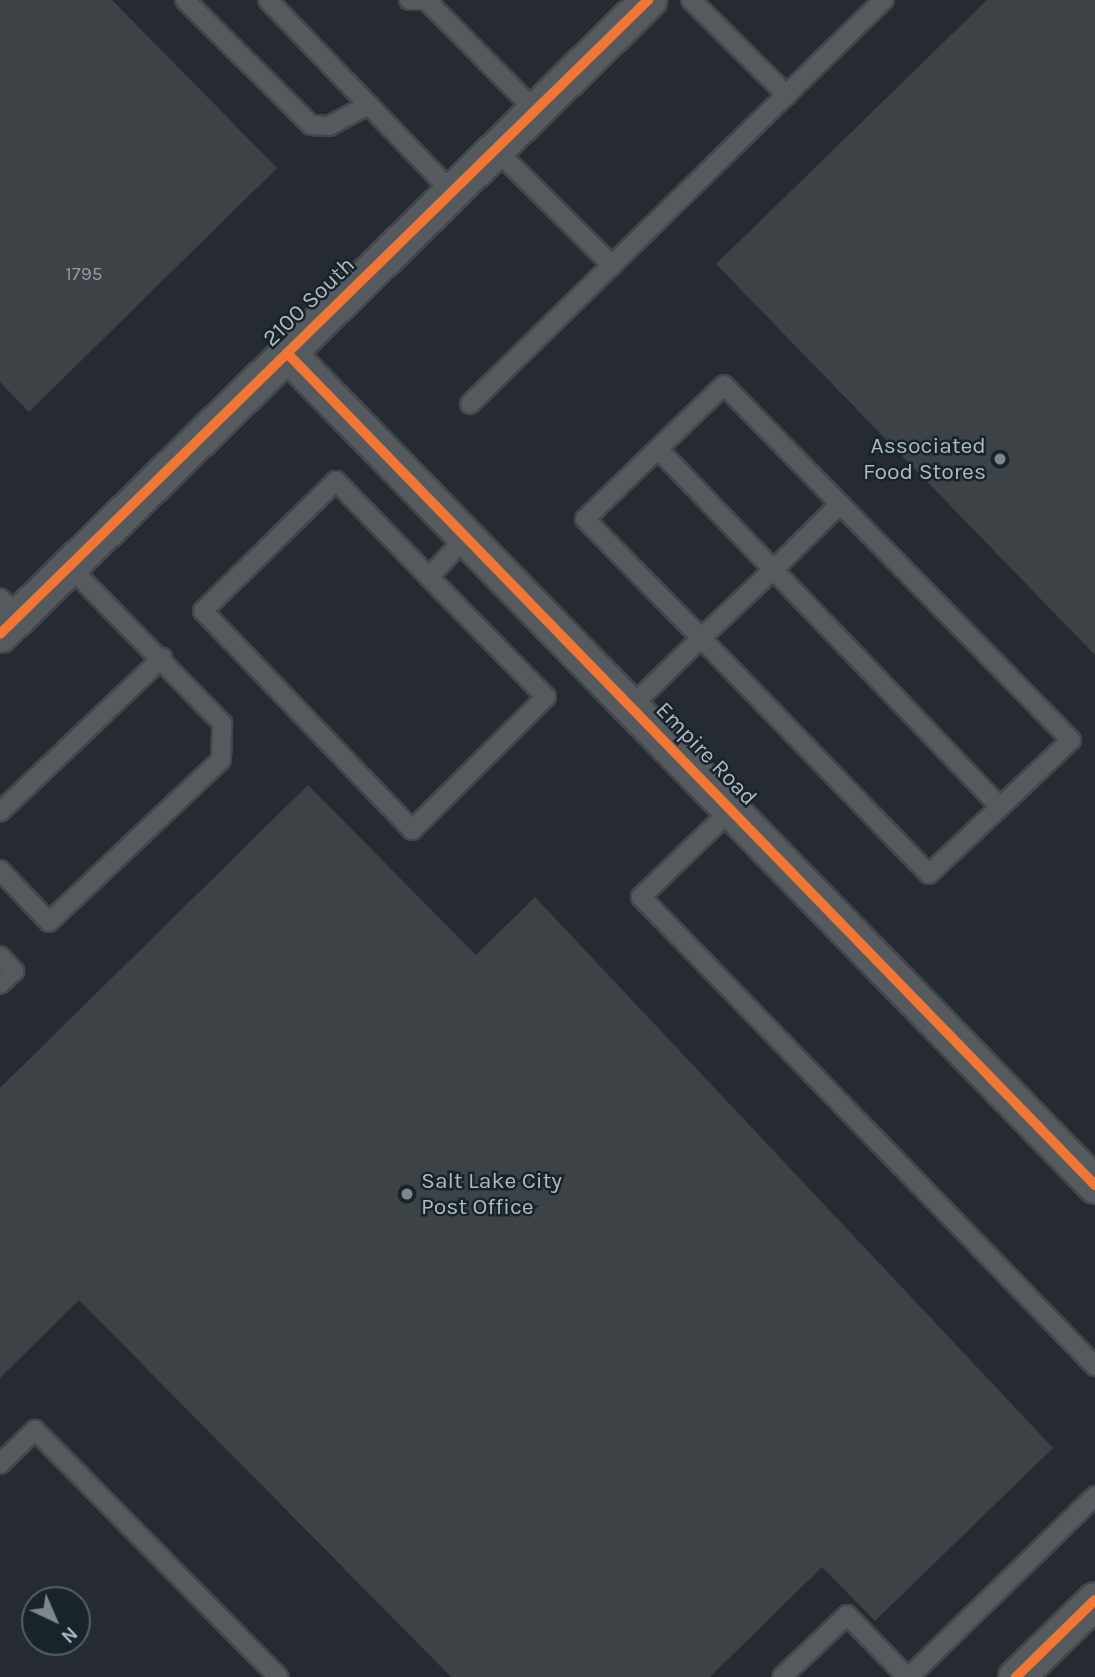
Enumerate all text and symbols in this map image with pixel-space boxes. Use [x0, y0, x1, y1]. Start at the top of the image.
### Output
street label: 2100 South [257, 252, 361, 352]
house number: 1795 [66, 264, 102, 286]
place label: Associated Food Stores [863, 432, 986, 486]
marker: Associated Food Stores [992, 451, 1008, 467]
street label: Empire Road [650, 696, 762, 812]
place label: Salt Lake City Post Office [421, 1167, 562, 1221]
marker: Salt Lake City Post Office [399, 1186, 415, 1202]
north arrow [21, 1586, 91, 1656]
text: N [57, 1622, 82, 1647]

